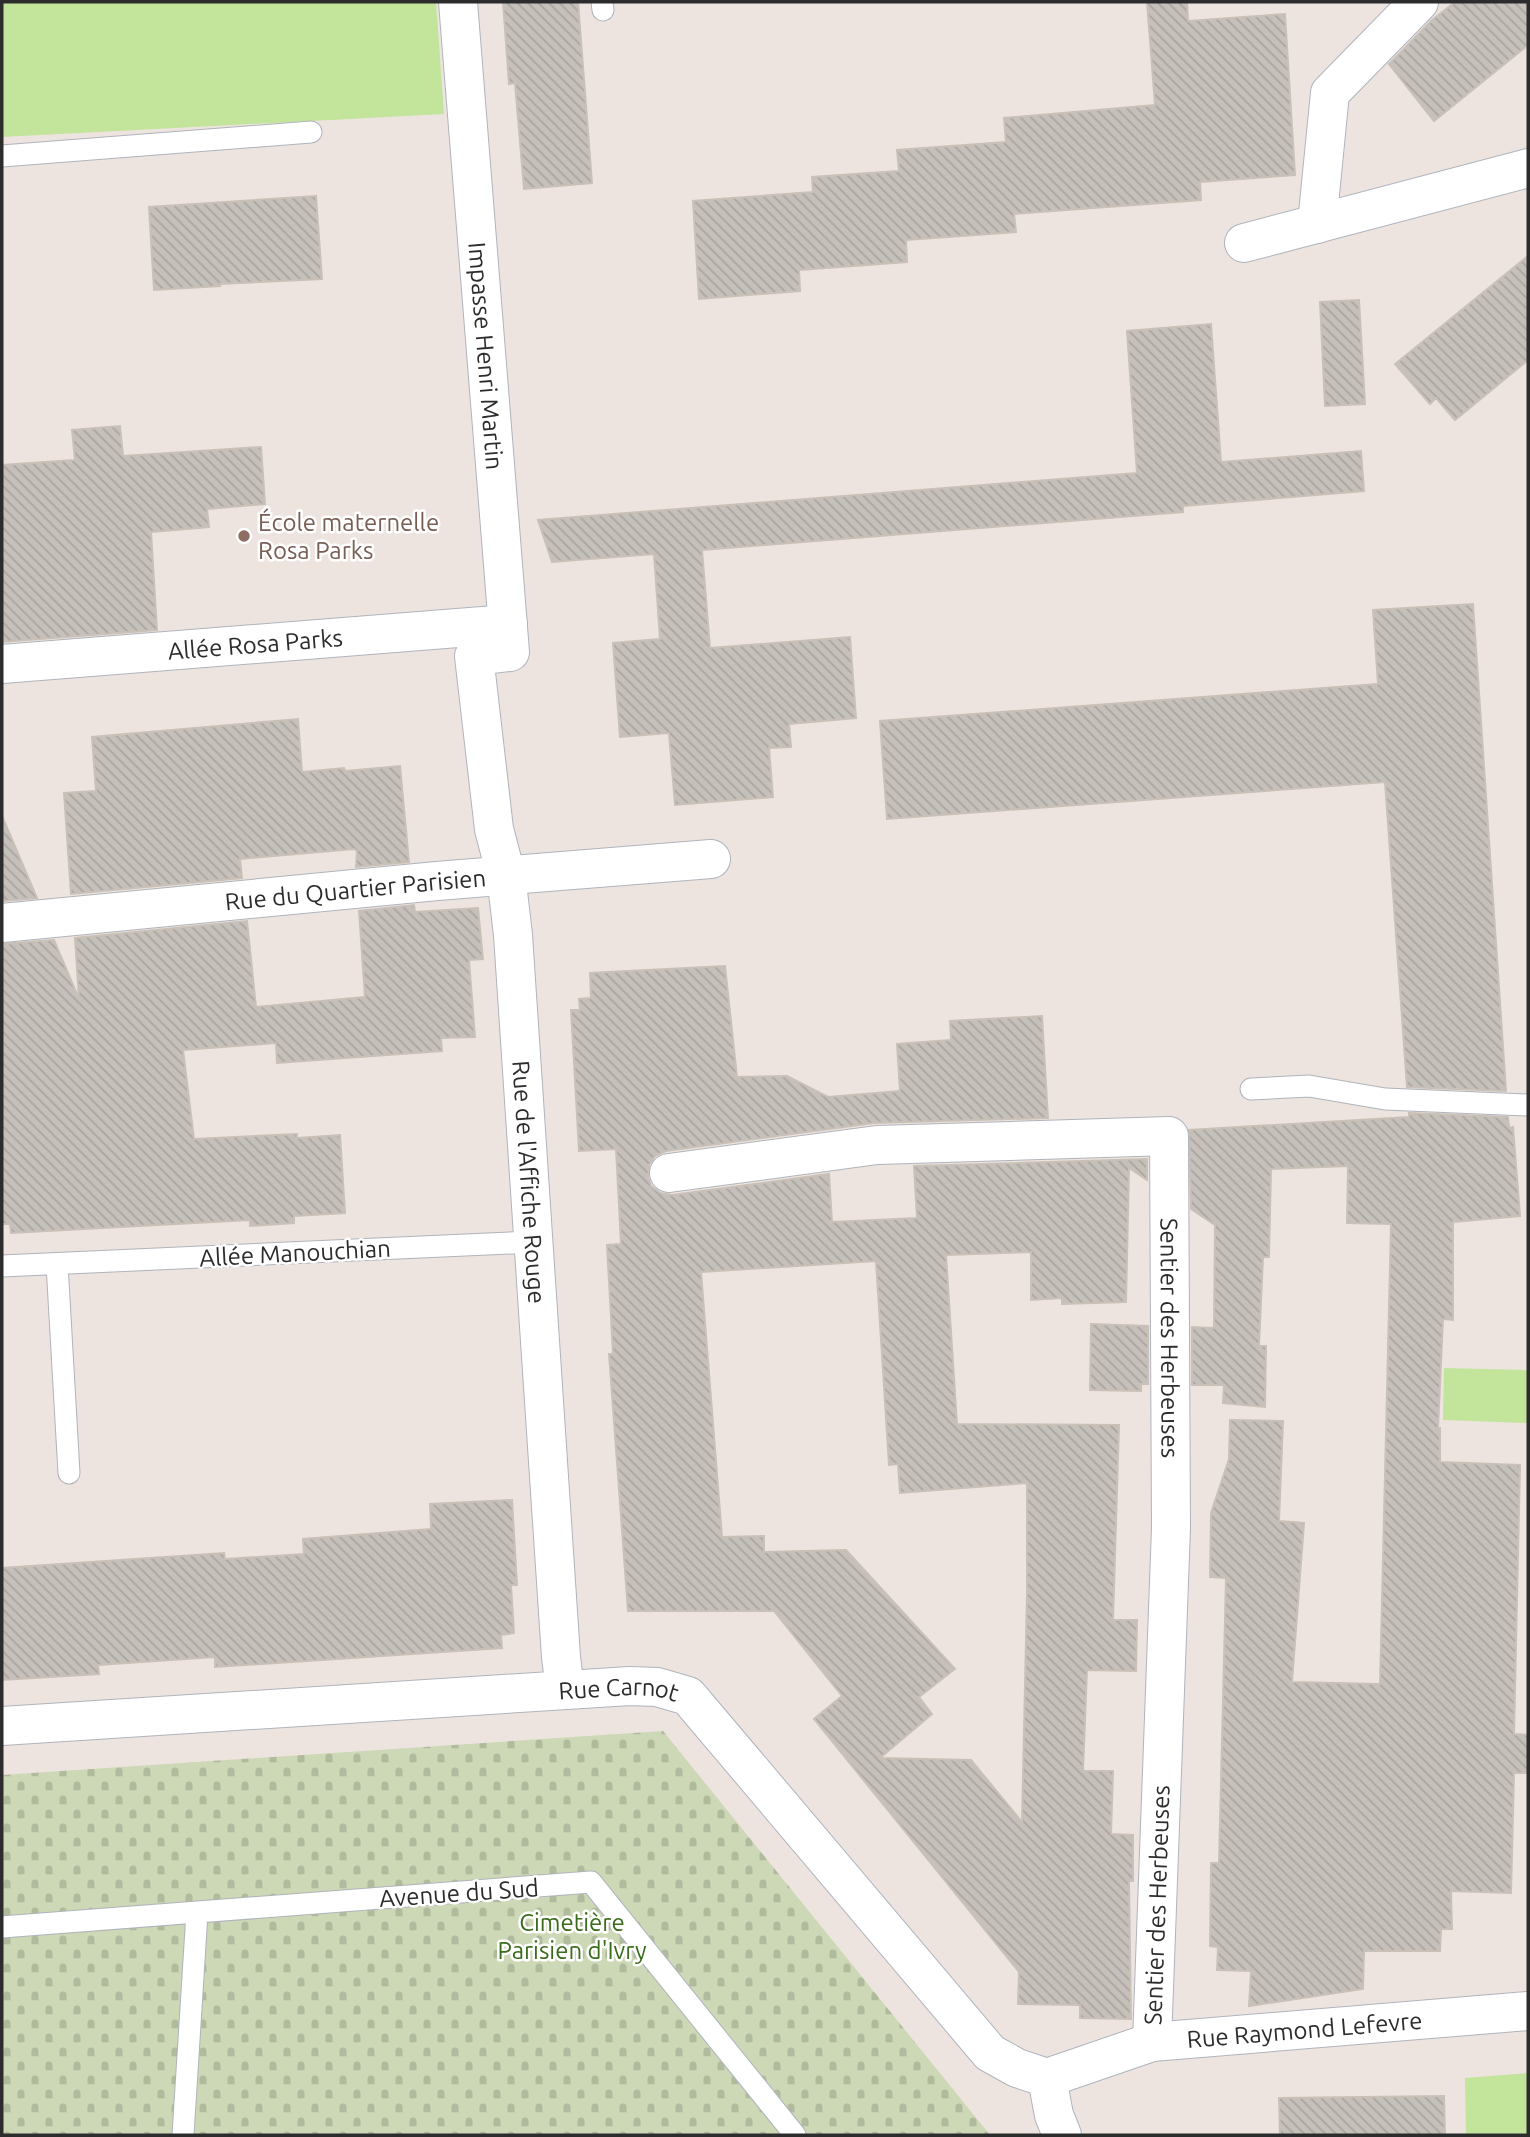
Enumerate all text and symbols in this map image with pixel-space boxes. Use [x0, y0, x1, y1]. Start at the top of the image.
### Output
street label: Impasse Henri Martin [464, 241, 509, 471]
place label: École maternelle Rosa Parks [258, 508, 439, 564]
marker: École maternelle Rosa Parks [236, 528, 252, 544]
street label: Allée Rosa Parks [167, 624, 344, 664]
street label: Rue du Quartier Parisien [224, 864, 487, 915]
street label: Rue de l'Affiche Rouge [508, 1060, 551, 1305]
street label: Sentier des Herbeuses [1156, 1218, 1184, 1458]
street label: Allée Manouchian [199, 1235, 391, 1271]
street label: Rue Carnot [558, 1672, 683, 1706]
street label: Sentier des Herbeuses [1139, 1785, 1175, 2025]
street label: Avenue du Sud [378, 1874, 540, 1912]
park label: Cimetière Parisien d'Ivry [498, 1909, 647, 1964]
street label: Rue Raymond Lefevre [1186, 2006, 1423, 2053]

